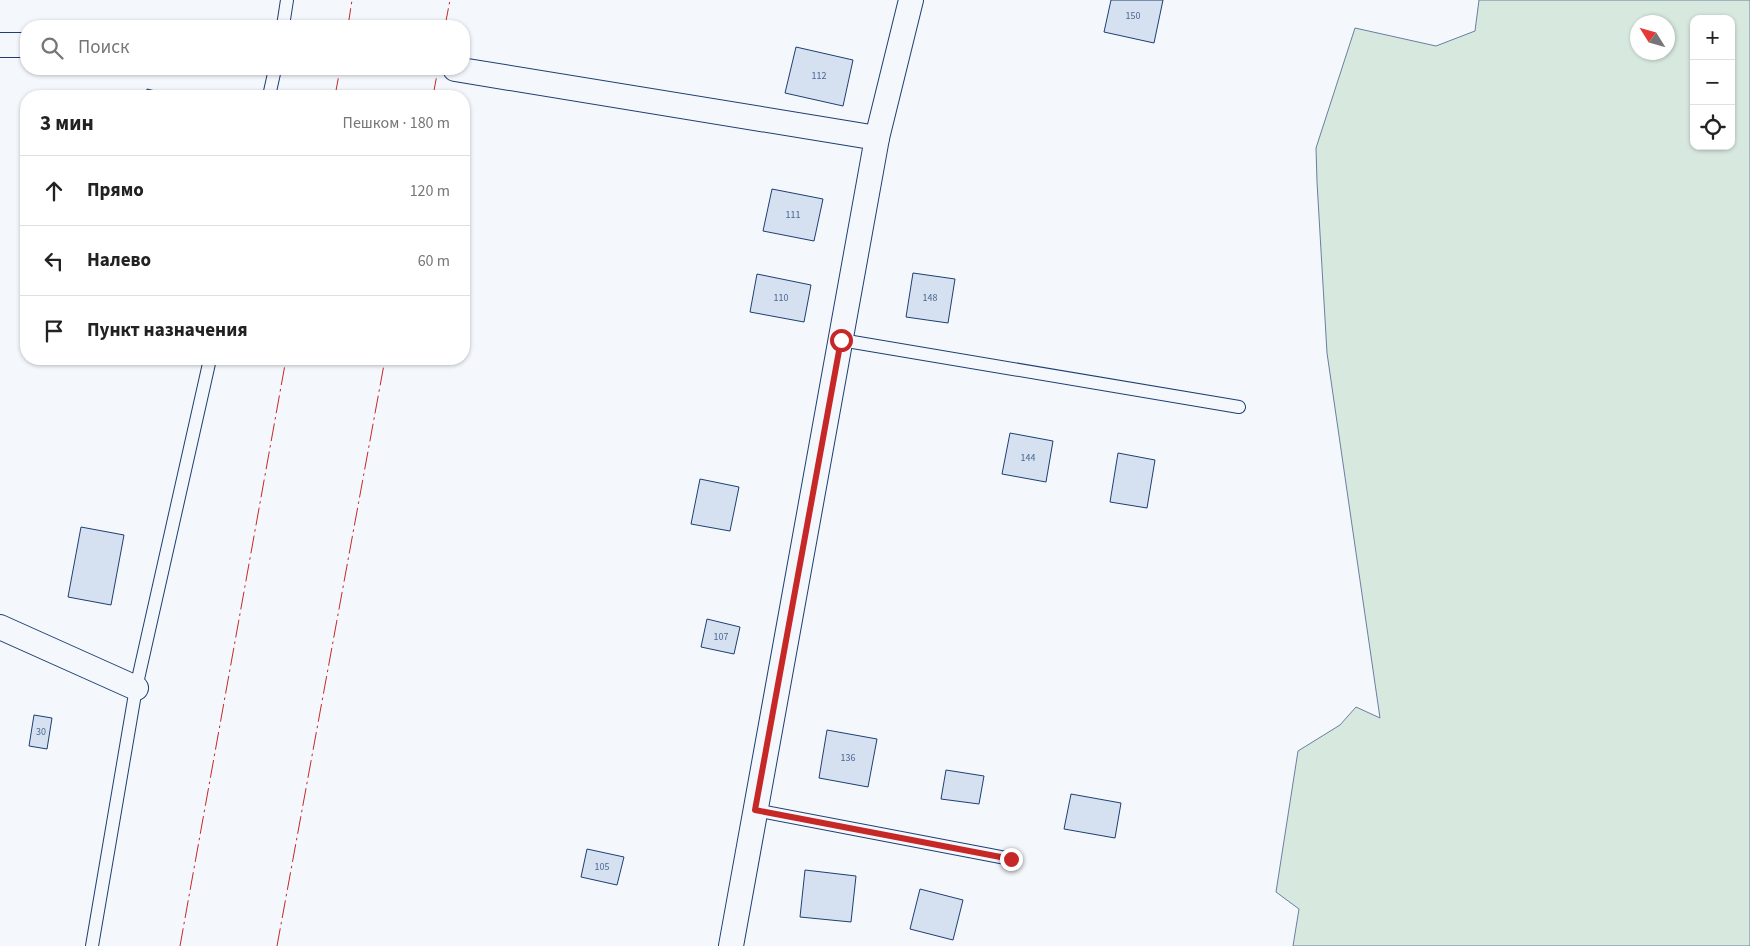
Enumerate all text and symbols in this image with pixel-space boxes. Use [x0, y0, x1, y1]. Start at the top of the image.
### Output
house number: 150 [1126, 9, 1140, 23]
north arrow [1630, 15, 1675, 60]
map controls [1690, 15, 1735, 150]
button: + [1690, 15, 1735, 60]
search box [20, 20, 470, 75]
icon: search [38, 34, 66, 62]
text: Поиск [78, 34, 129, 61]
button: − [1690, 60, 1735, 105]
house number: 112 [812, 69, 826, 83]
button: locate [1690, 105, 1735, 150]
text: 3 мин [40, 108, 94, 138]
text: Пешком · 180 m [343, 112, 450, 134]
icon: ahead [40, 177, 68, 205]
text: Прямо [87, 177, 144, 204]
text: 120 m [410, 180, 450, 202]
house number: 111 [786, 208, 800, 222]
icon: left [40, 247, 68, 275]
text: Налево [87, 247, 151, 274]
text: 60 m [418, 250, 450, 272]
house number: 110 [774, 291, 788, 305]
house number: 148 [923, 291, 937, 305]
icon: arrive [40, 317, 68, 345]
text: Пункт назначения [87, 317, 248, 344]
route start [830, 329, 853, 352]
house number: 144 [1021, 451, 1035, 465]
house number: 107 [714, 630, 728, 644]
house number: 30 [36, 725, 46, 739]
house number: 136 [841, 751, 855, 765]
route end [1000, 848, 1023, 871]
house number: 105 [595, 860, 609, 874]

